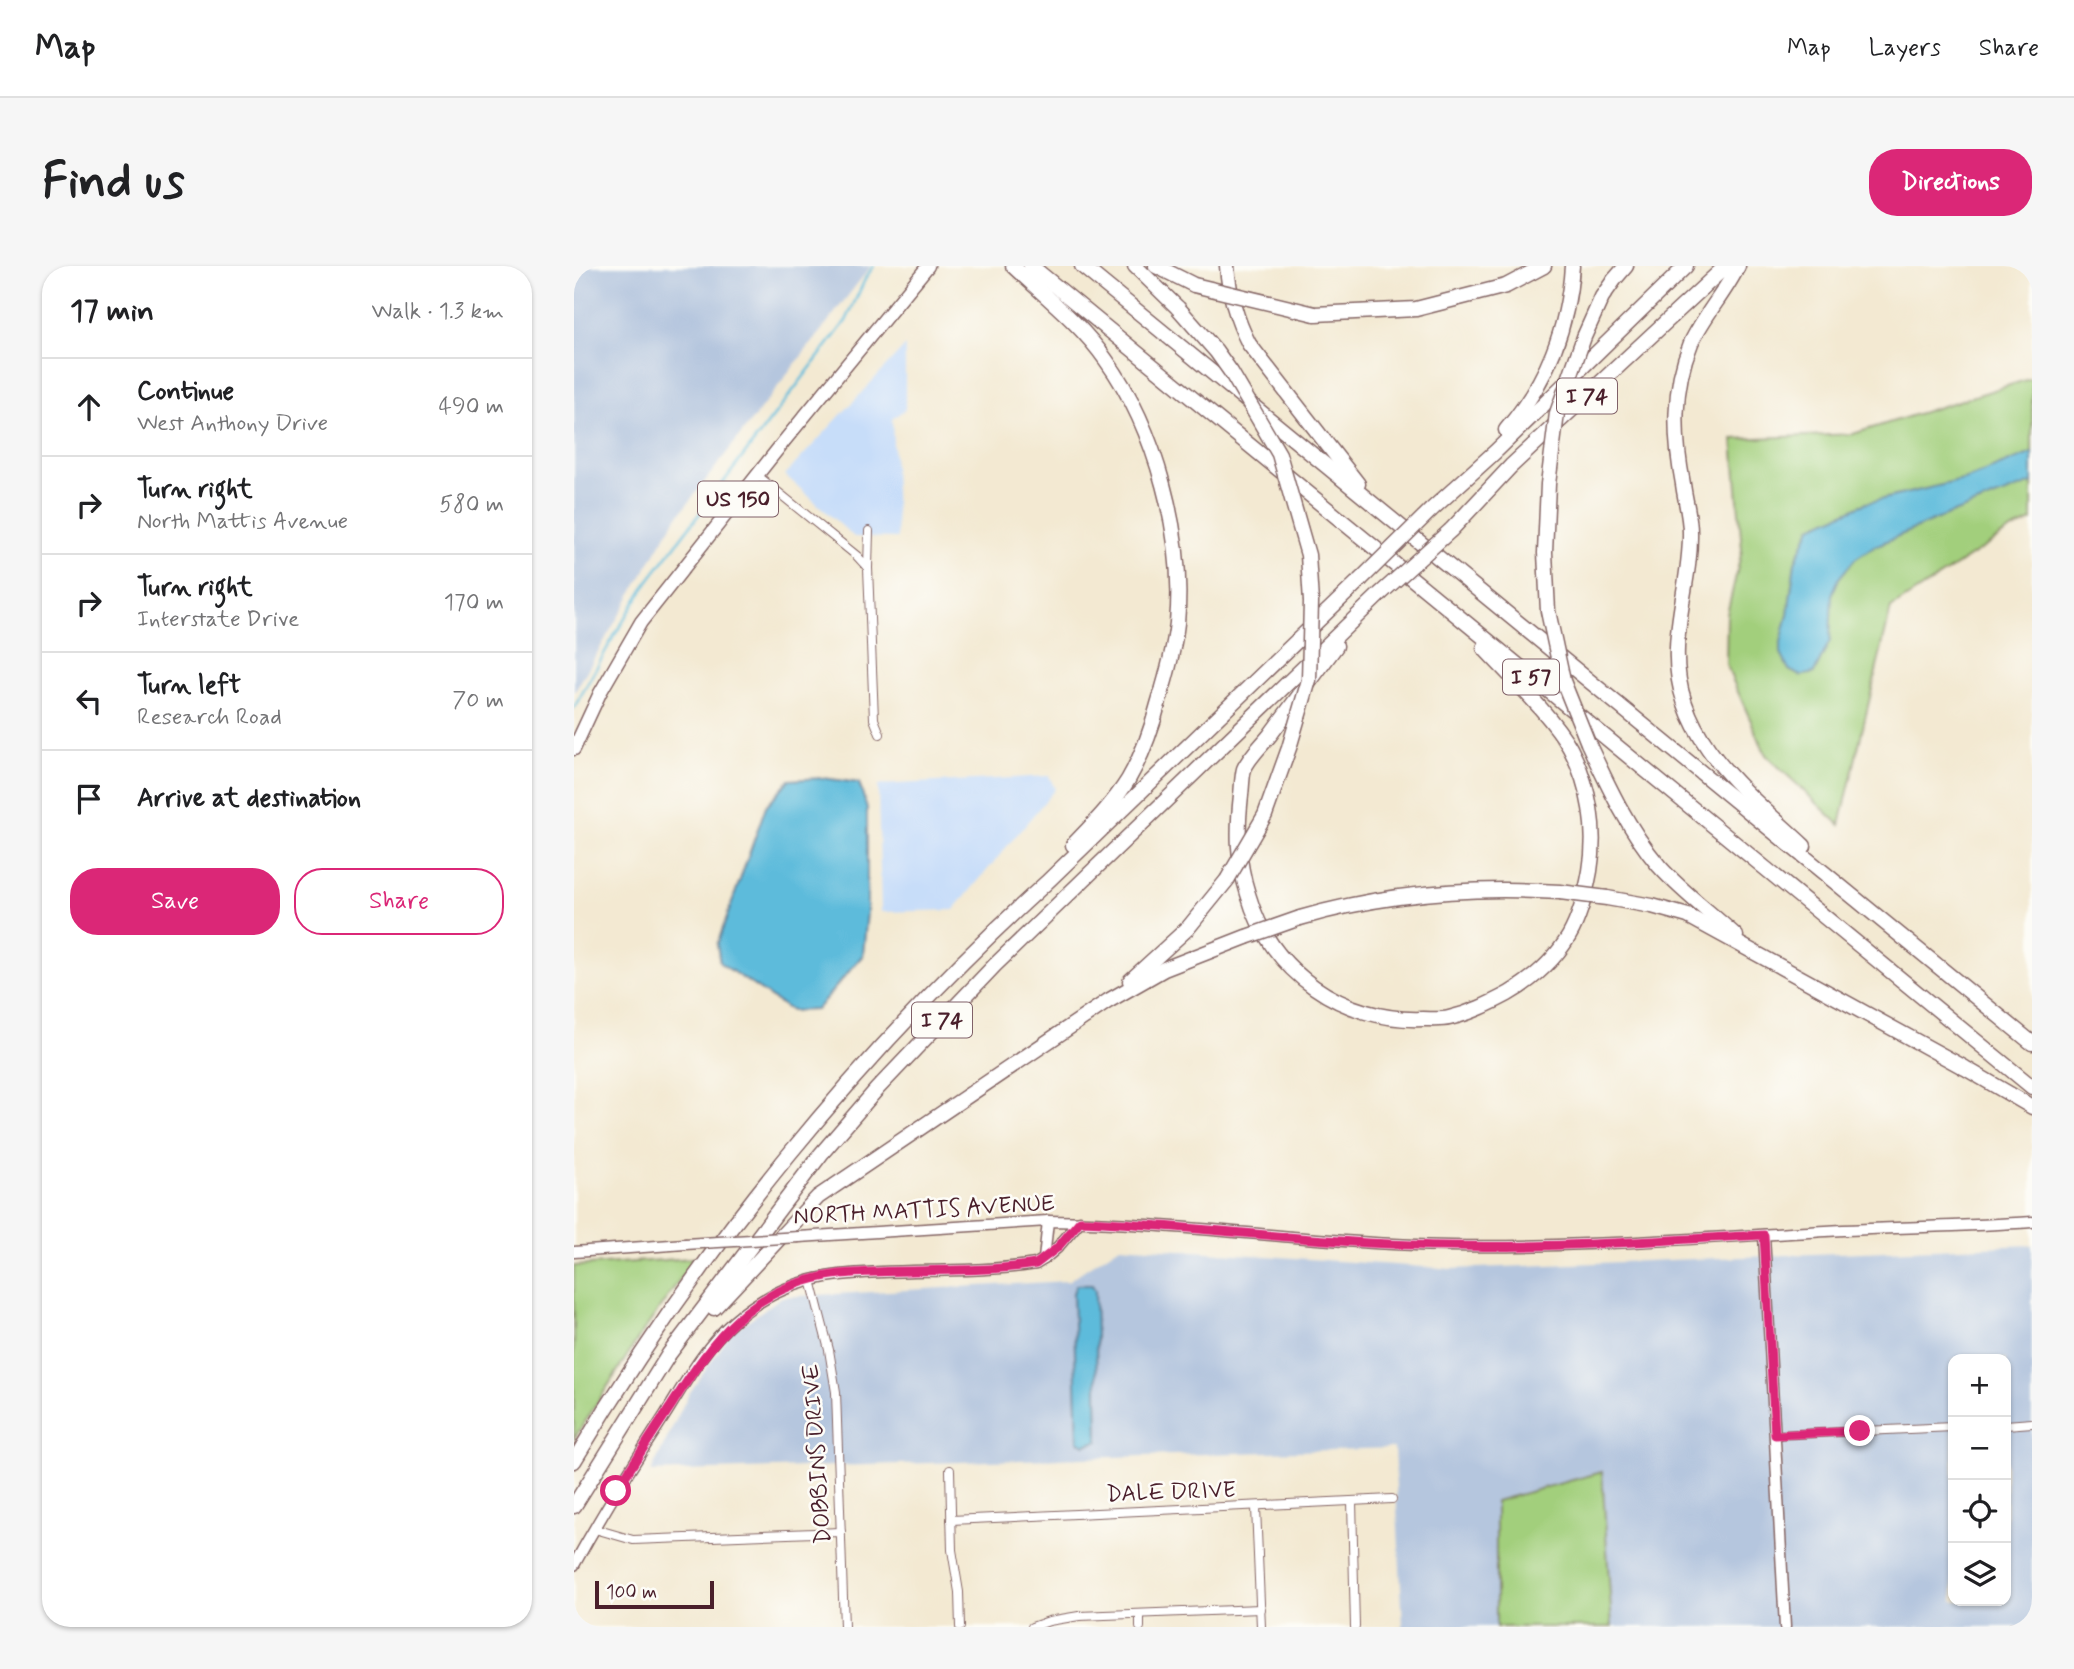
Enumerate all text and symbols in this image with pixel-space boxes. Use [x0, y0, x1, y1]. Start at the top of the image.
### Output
text: Map [35, 26, 95, 70]
text: Map [1787, 33, 1831, 64]
text: Layers [1869, 33, 1941, 64]
text: Share [1979, 33, 2039, 64]
button: Directions [1869, 149, 2032, 216]
text: Find us [42, 150, 185, 215]
text: 17 min [70, 292, 154, 331]
text: Walk · 1.3 km [371, 297, 504, 327]
text: Continue [137, 375, 234, 409]
road number: I 74 [1557, 379, 1617, 414]
icon: ahead [70, 388, 108, 426]
text: 490 m [439, 392, 504, 422]
text: West Anthony Drive [137, 409, 328, 439]
text: Turn right [137, 473, 253, 507]
road number: US 150 [698, 482, 778, 516]
icon: right [70, 486, 108, 524]
text: 580 m [439, 490, 504, 520]
text: North Mattis Avenue [137, 507, 348, 537]
text: Turn right [137, 571, 253, 605]
icon: right [70, 584, 108, 622]
text: 170 m [444, 588, 504, 618]
text: Interstate Drive [137, 605, 299, 635]
road number: I 57 [1503, 660, 1559, 694]
text: Turn left [137, 669, 241, 703]
icon: left [70, 682, 108, 720]
text: 70 m [452, 686, 504, 716]
text: Research Road [137, 703, 282, 733]
icon: arrive [70, 780, 108, 818]
text: Arrive at destination [137, 782, 361, 816]
button: Save [70, 868, 280, 935]
button: Share [294, 868, 504, 935]
road number: I 74 [912, 1002, 972, 1038]
street label: NORTH MATTIS AVENUE [793, 1189, 1055, 1233]
map controls [1948, 1354, 2011, 1606]
button: + [1948, 1354, 2011, 1417]
street label: DOBBINS DRIVE [797, 1363, 839, 1545]
route end [1844, 1415, 1875, 1446]
button: − [1948, 1417, 2011, 1480]
route start [600, 1475, 631, 1506]
street label: DALE DRIVE [1106, 1476, 1236, 1510]
button: locate [1948, 1480, 2011, 1543]
button: layers [1948, 1543, 2011, 1606]
scale bar [595, 1578, 714, 1610]
text: 100 m [606, 1580, 657, 1605]

